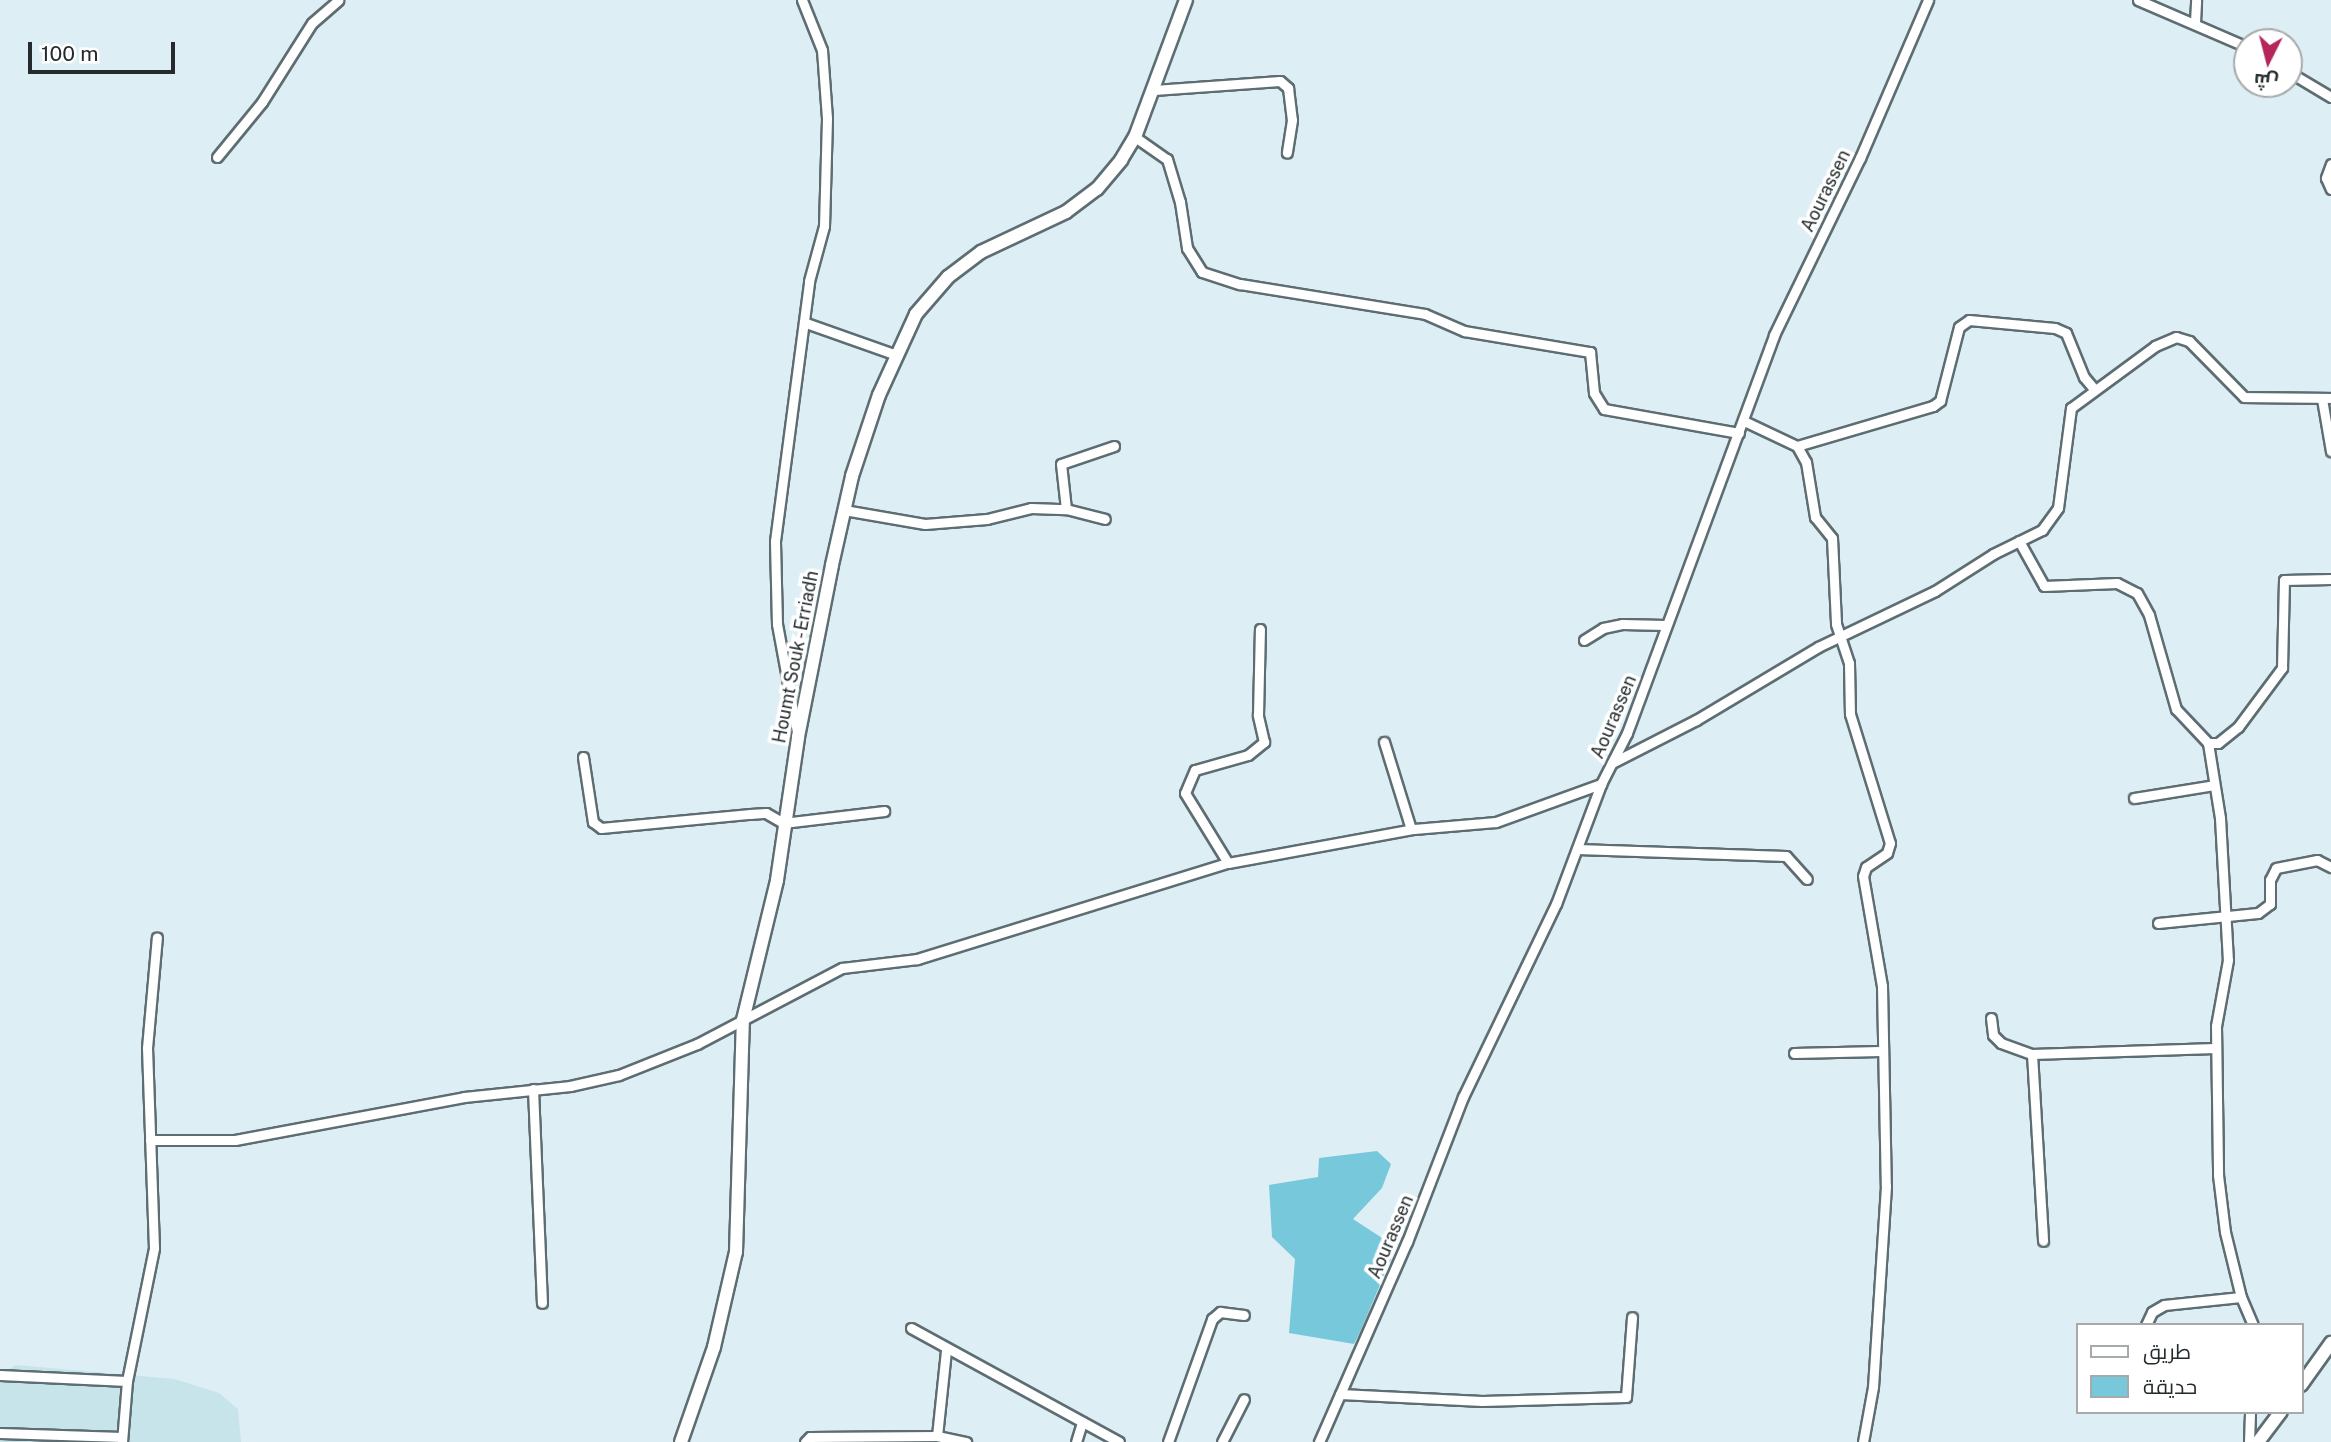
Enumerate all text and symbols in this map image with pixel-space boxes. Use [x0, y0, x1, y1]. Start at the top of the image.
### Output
scale bar [32, 28, 178, 72]
north arrow [2233, 28, 2303, 98]
text: 100 m [41, 41, 98, 66]
text: ش [2253, 70, 2279, 94]
street label: Aourassen [1797, 146, 1855, 236]
street label: Houmt Souk - Erriadh [768, 567, 824, 747]
street label: Aourassen [1587, 672, 1641, 762]
street label: Aourassen [1364, 1192, 1418, 1282]
legend [2076, 1323, 2303, 1414]
text: طريق [2143, 1339, 2191, 1364]
text: حديقة [2143, 1374, 2197, 1399]

